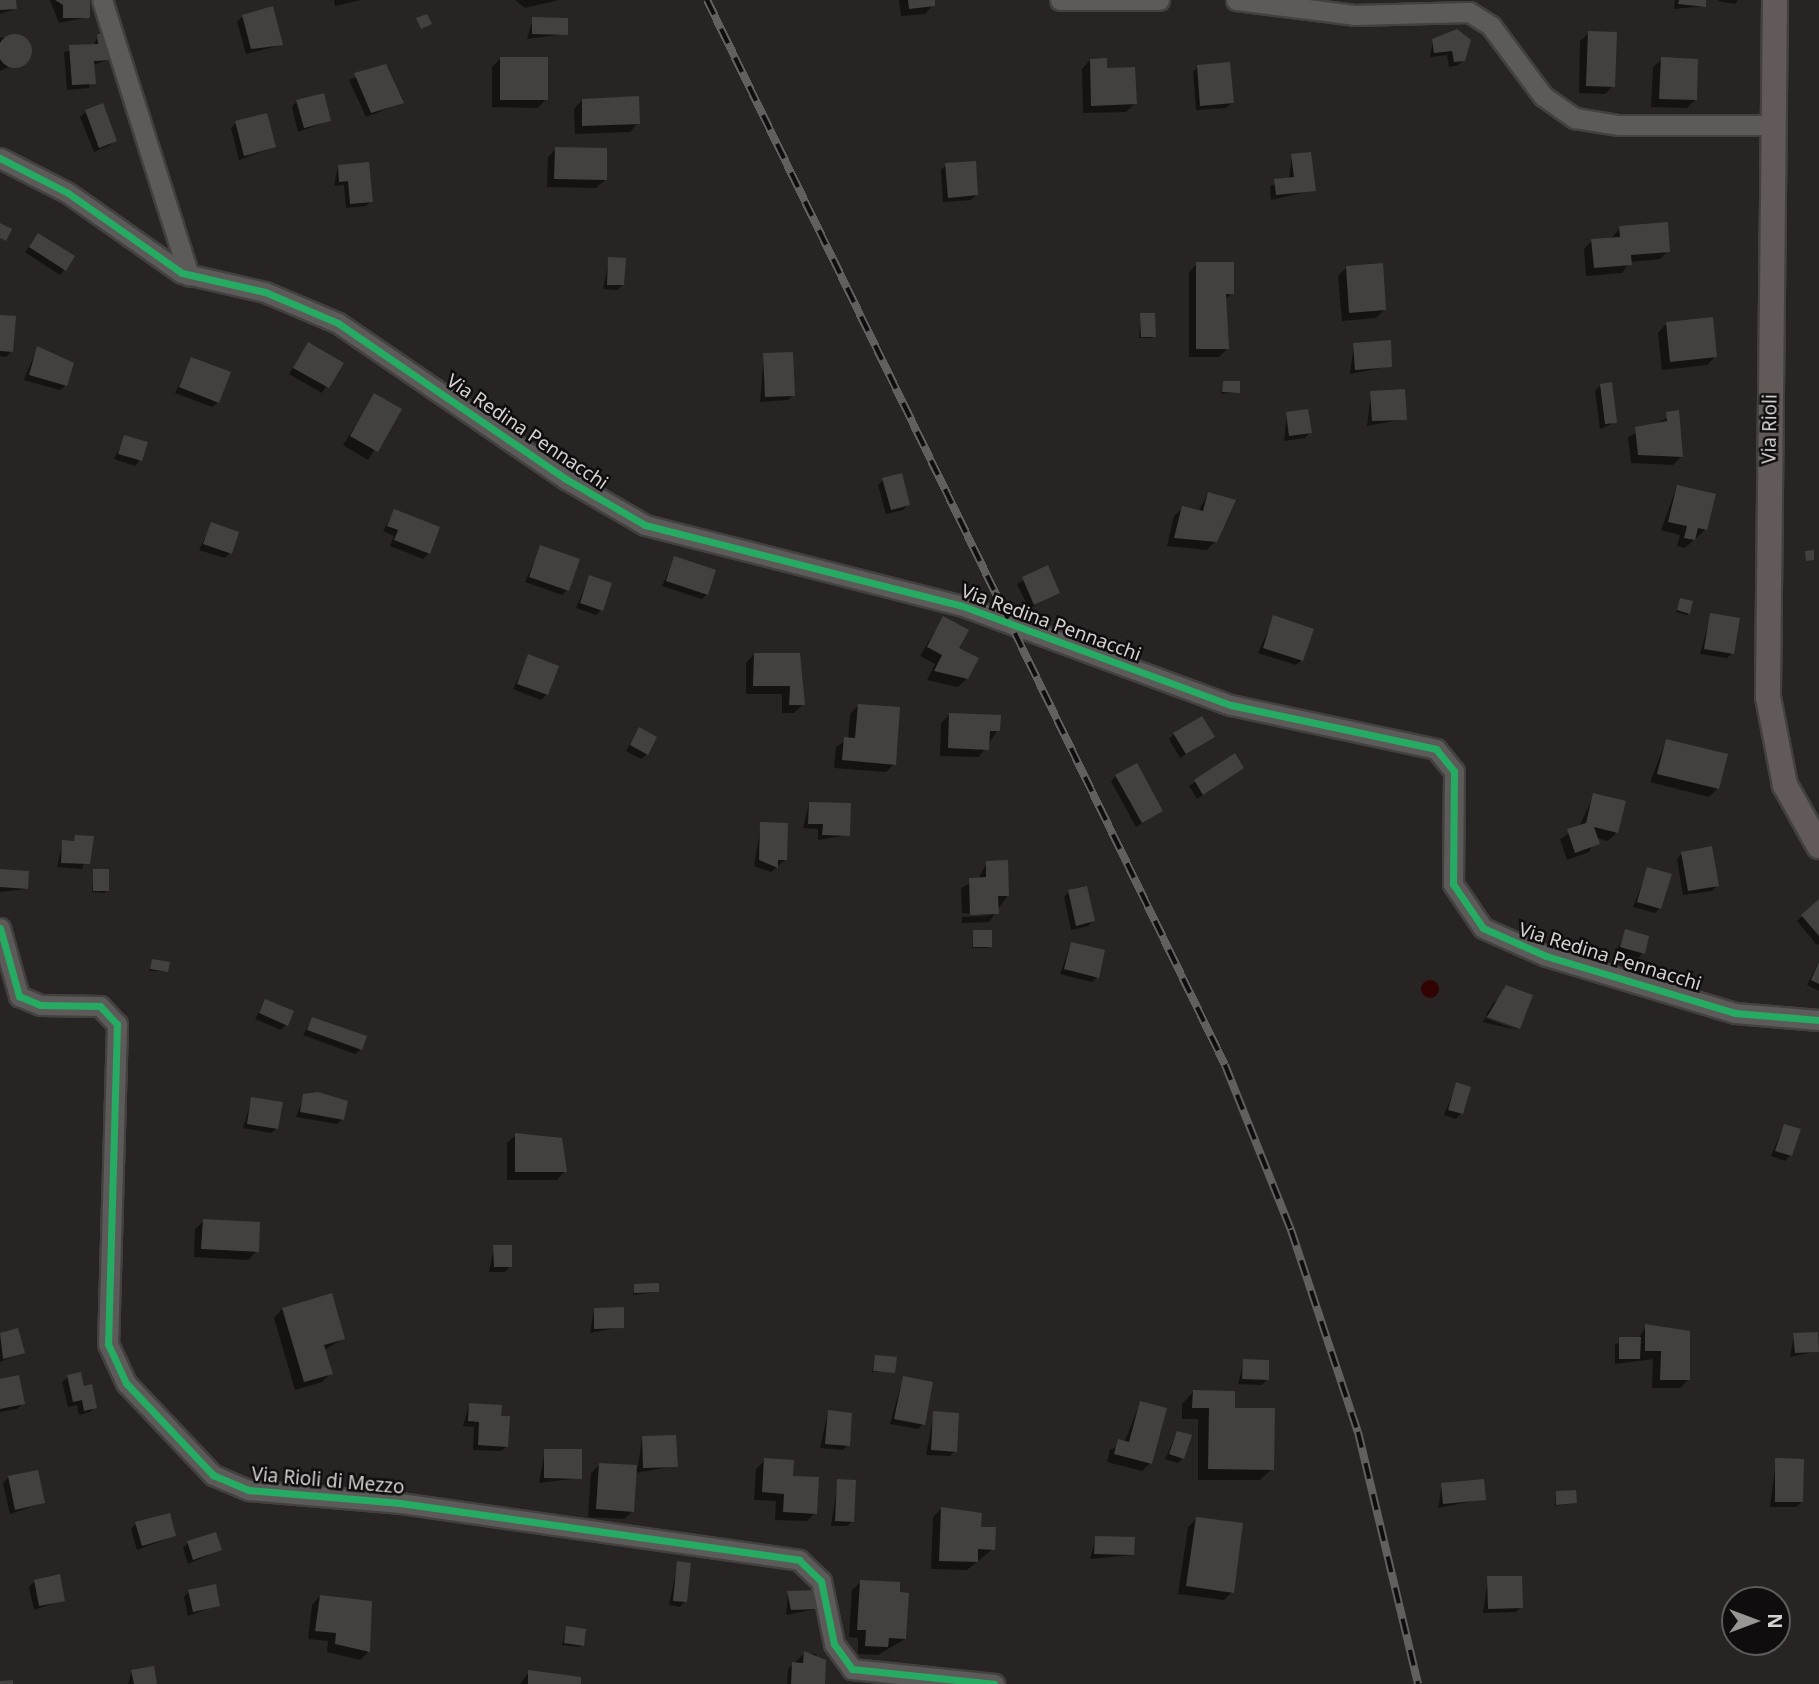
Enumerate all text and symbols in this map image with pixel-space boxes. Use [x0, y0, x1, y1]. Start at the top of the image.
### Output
street label: Via Redina Pennacchi [442, 370, 612, 494]
street label: Via Rioli [1758, 394, 1782, 464]
street label: Via Redina Pennacchi [958, 580, 1144, 666]
street label: Via Redina Pennacchi [1516, 918, 1704, 996]
street label: Via Rioli di Mezzo [251, 1463, 405, 1499]
north arrow [1721, 1586, 1791, 1656]
text: N [1762, 1613, 1788, 1629]

